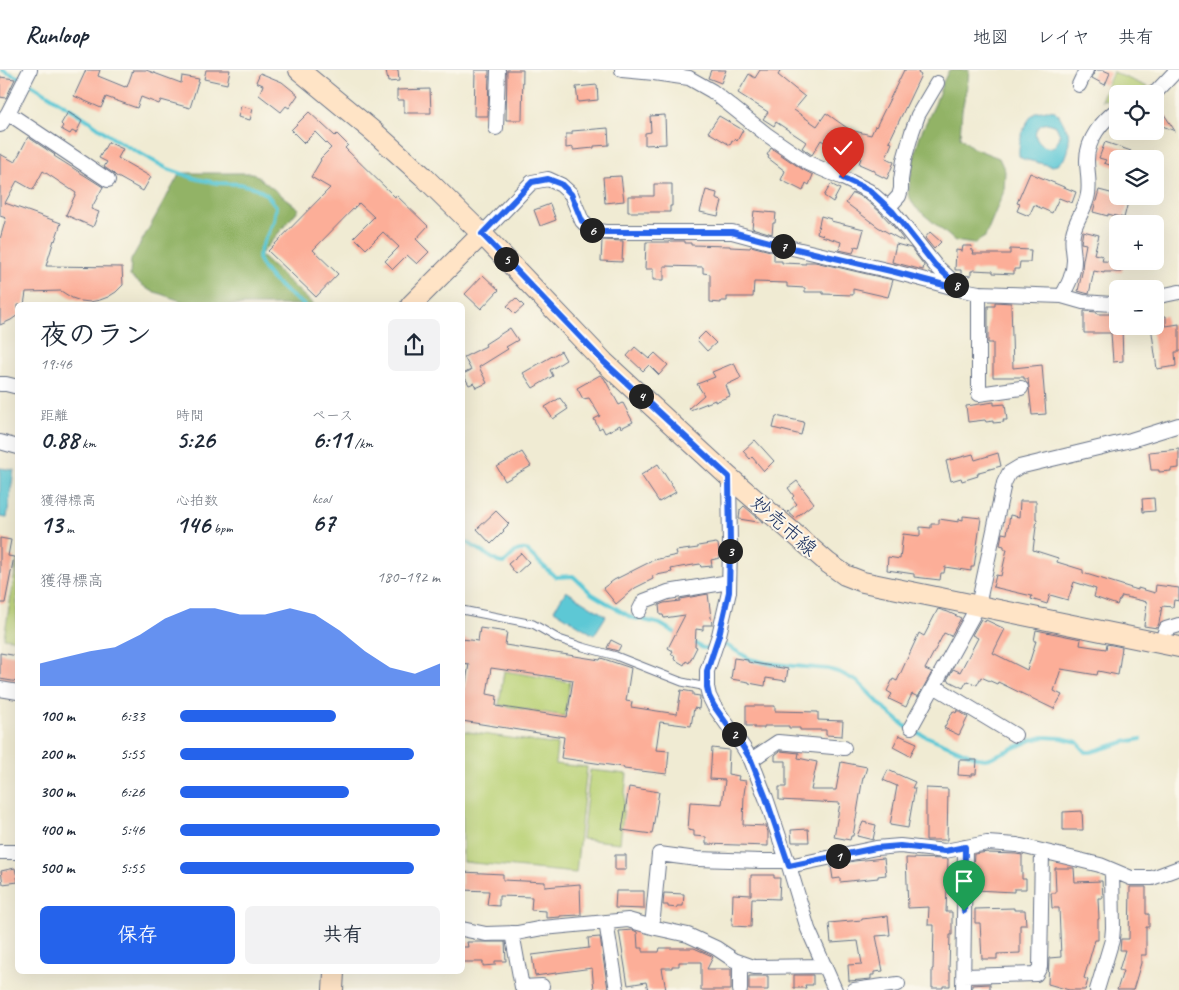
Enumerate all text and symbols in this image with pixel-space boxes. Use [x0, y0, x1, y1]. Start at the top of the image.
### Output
text: Runloop [25, 20, 88, 50]
text: 地図 [973, 26, 1009, 48]
text: レイヤ [1037, 26, 1090, 48]
text: 共有 [1118, 26, 1154, 48]
map controls [1109, 85, 1164, 335]
button: locate [1109, 85, 1164, 140]
pin [822, 127, 864, 178]
icon: check [829, 134, 857, 162]
button: layers [1109, 150, 1164, 205]
button: + [1109, 215, 1164, 270]
pin: 6 [580, 218, 604, 242]
text: 6 [589, 222, 596, 239]
pin: 7 [770, 234, 796, 258]
text: 7 [780, 238, 787, 255]
pin: 5 [494, 246, 518, 272]
text: 5 [503, 251, 510, 268]
pin: 8 [944, 272, 968, 298]
text: 8 [953, 277, 960, 294]
button: − [1109, 280, 1164, 335]
text: 夜のラン [40, 317, 152, 352]
button: share [388, 319, 440, 371]
text: 19:46 [40, 354, 72, 374]
pin: 4 [628, 384, 654, 408]
text: 4 [638, 388, 645, 405]
text: 距離 [40, 407, 68, 424]
text: 時間 [176, 407, 204, 424]
text: ペース [312, 407, 353, 424]
text: 0.88 [40, 424, 79, 456]
text: 5:26 [176, 424, 215, 456]
text: 6:11 [312, 424, 351, 456]
text: km [79, 435, 96, 452]
text: /km [351, 435, 373, 452]
text: kcal [312, 490, 331, 507]
street label: 妙売市線 [746, 490, 822, 562]
text: 獲得標高 [40, 492, 96, 509]
text: 心拍数 [176, 492, 218, 509]
text: 67 [312, 507, 335, 539]
text: 13 [40, 509, 63, 541]
text: 146 [176, 509, 210, 541]
text: m [63, 520, 74, 537]
text: bpm [210, 520, 233, 537]
pin: 3 [718, 538, 742, 564]
text: 3 [727, 543, 734, 560]
text: 180–192 m [377, 567, 440, 587]
text: 獲得標高 [40, 571, 104, 591]
text: 100 m [40, 706, 75, 726]
text: 6:33 [120, 706, 145, 726]
pin: 2 [722, 722, 746, 746]
text: 2 [731, 726, 738, 743]
text: 200 m [40, 744, 75, 764]
text: 5:55 [120, 744, 145, 764]
text: 300 m [40, 782, 75, 802]
text: 6:26 [120, 782, 145, 802]
text: 400 m [40, 820, 75, 840]
text: 5:46 [120, 820, 145, 840]
pin: 1 [826, 844, 850, 868]
text: 1 [835, 848, 842, 865]
text: 500 m [40, 858, 74, 878]
text: 5:55 [120, 858, 145, 878]
pin [943, 860, 985, 911]
icon: arrive [950, 867, 978, 895]
button: 保存 [40, 906, 235, 964]
button: 共有 [245, 906, 440, 964]

